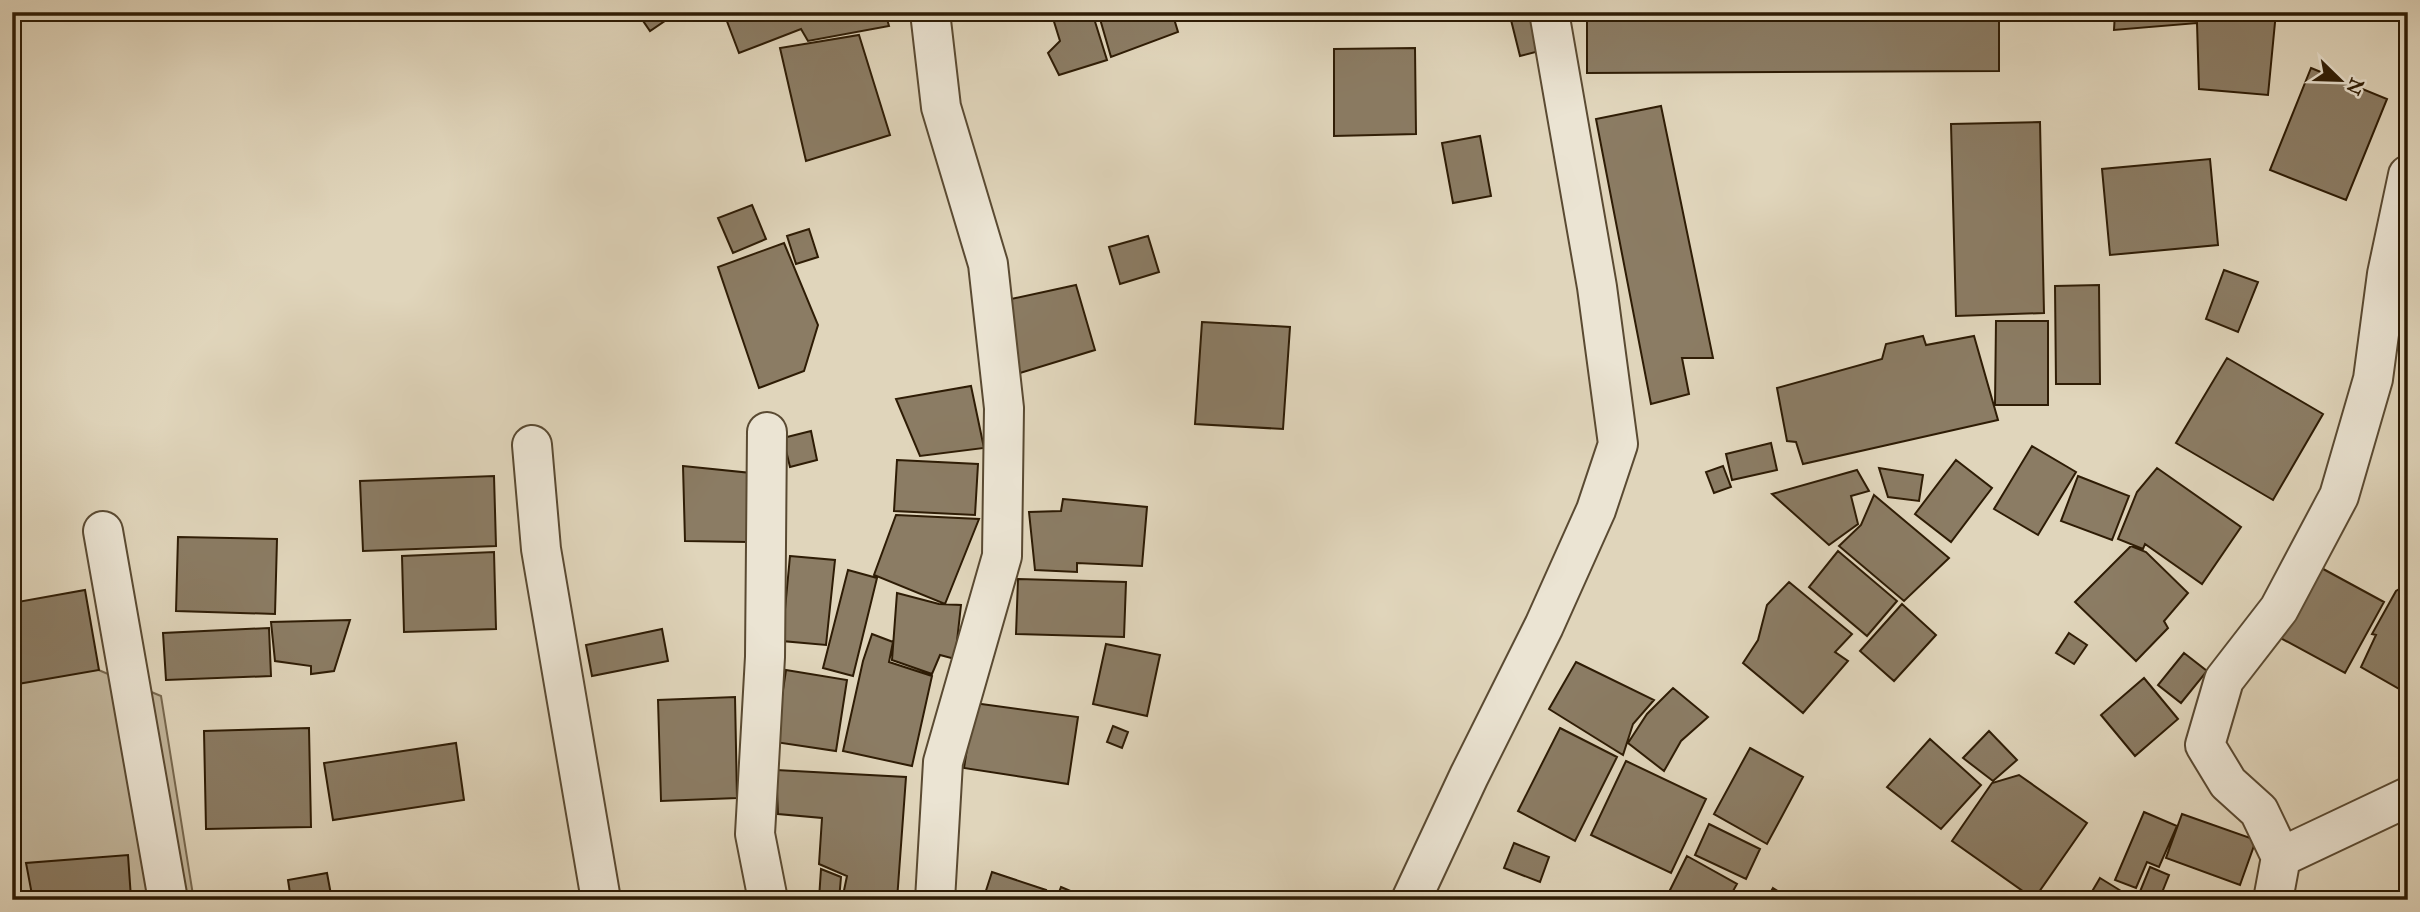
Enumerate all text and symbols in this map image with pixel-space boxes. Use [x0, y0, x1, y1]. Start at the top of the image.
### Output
north arrow [2304, 46, 2374, 116]
text: N [2341, 75, 2369, 98]

